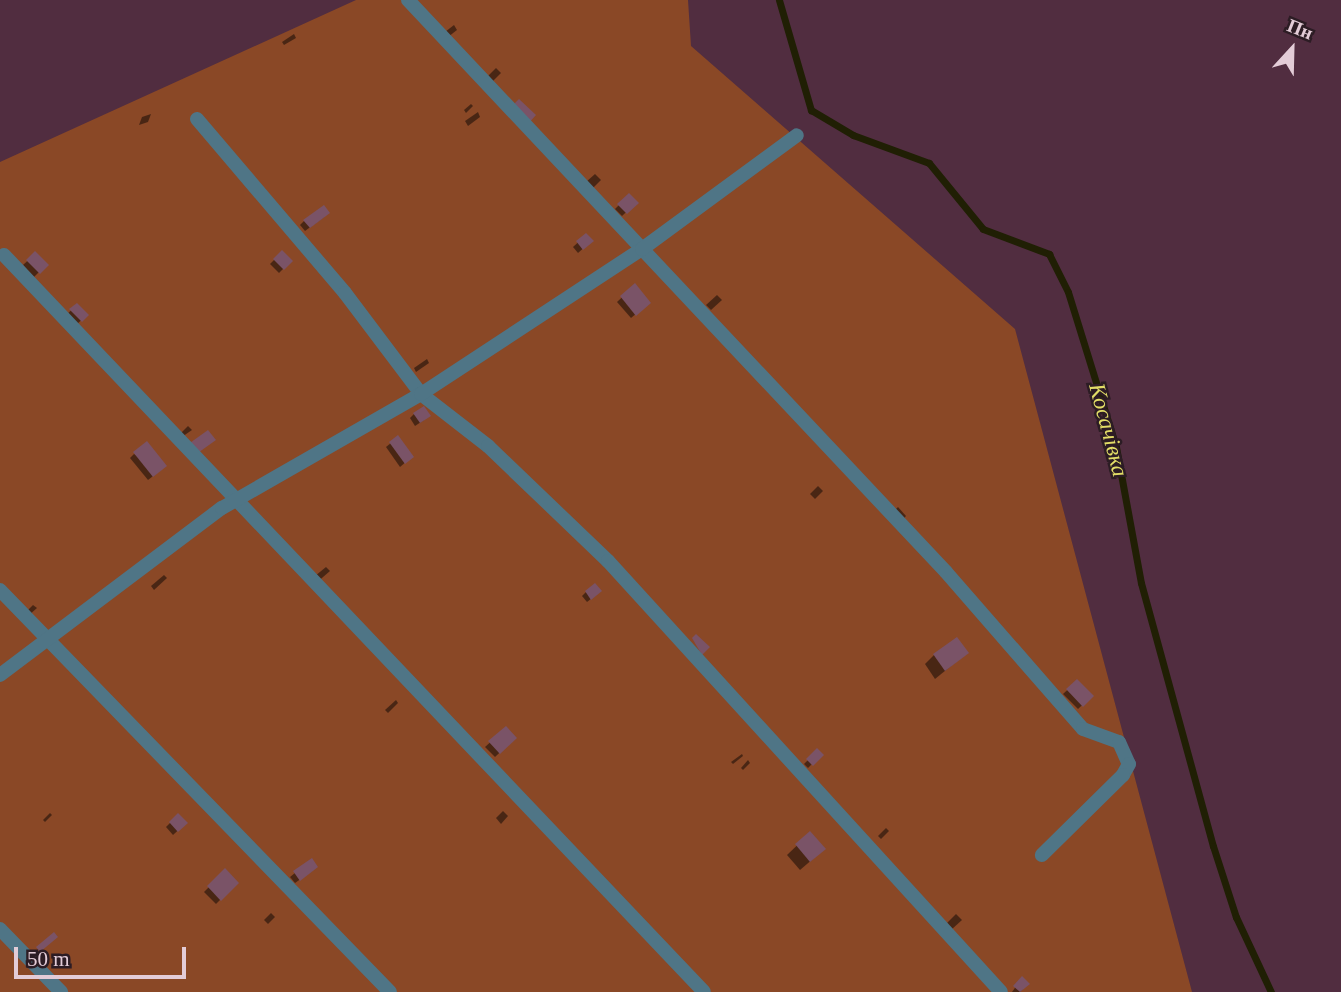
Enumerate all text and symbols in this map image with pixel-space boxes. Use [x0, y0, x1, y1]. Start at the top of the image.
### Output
north arrow [1257, 14, 1327, 84]
text: Пн [1284, 15, 1316, 44]
water label: Косачівка [1082, 380, 1134, 480]
scale bar [18, 932, 189, 976]
text: 50 m [27, 947, 70, 971]

